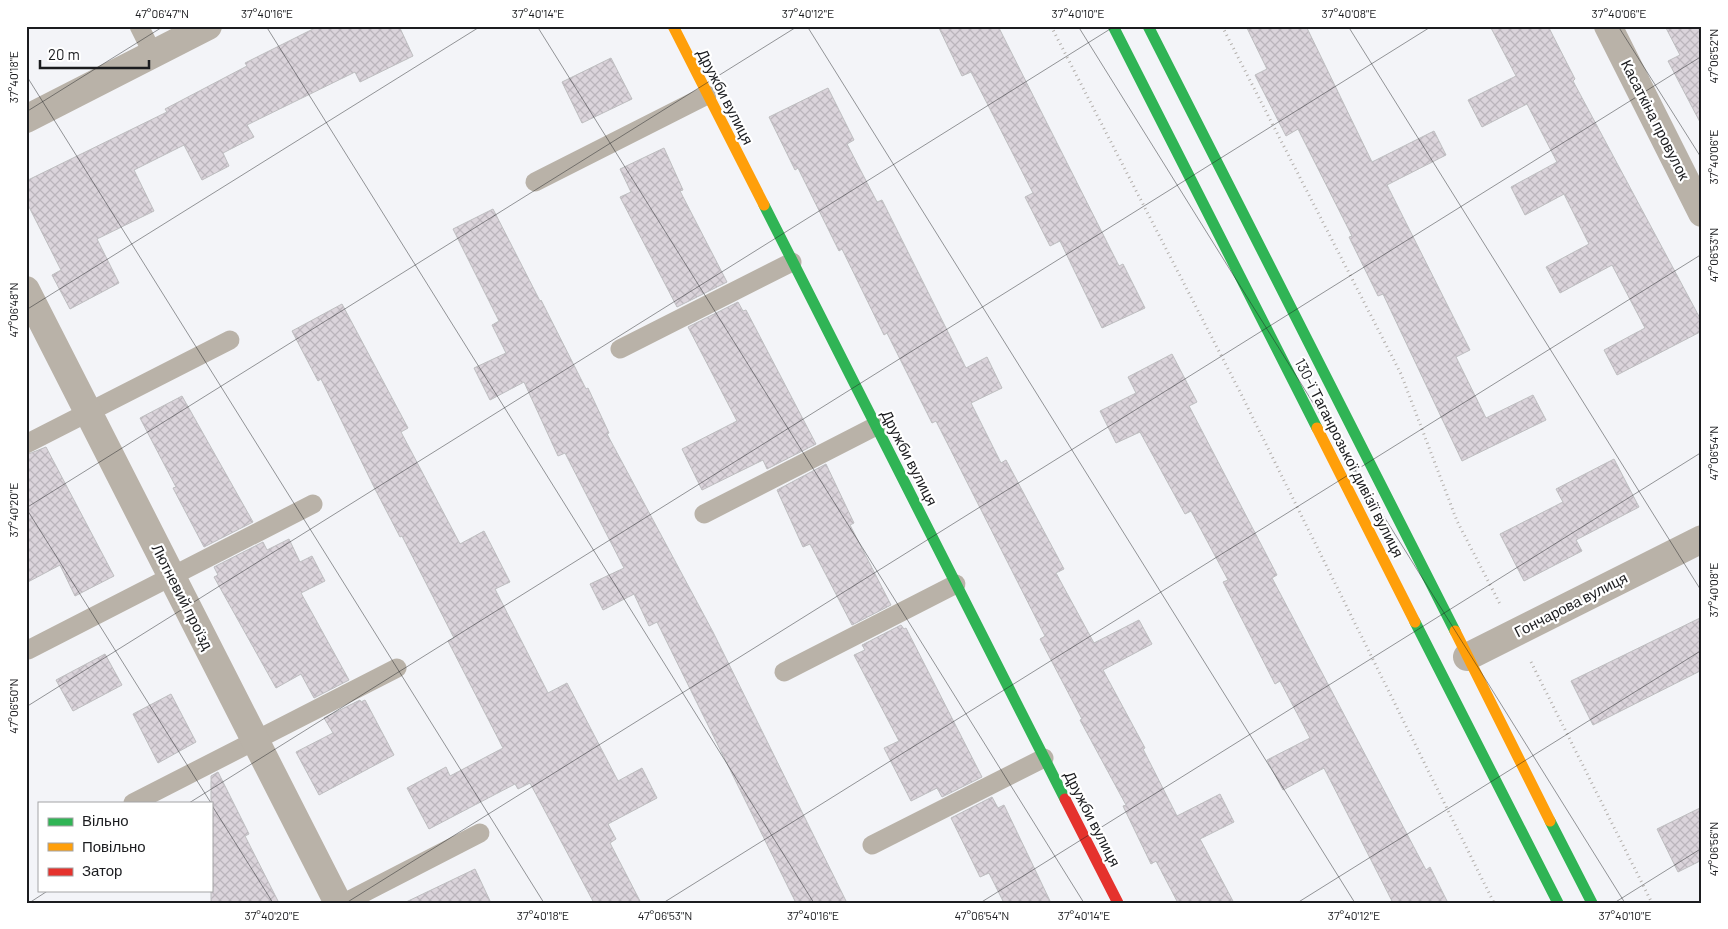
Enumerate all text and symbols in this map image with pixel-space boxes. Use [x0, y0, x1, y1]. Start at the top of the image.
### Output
text: 47°06'47"N [135, 6, 189, 20]
text: 37°40'16"E [241, 6, 293, 20]
text: 37°40'14"E [512, 6, 564, 20]
text: 37°40'12"E [782, 6, 834, 20]
text: 37°40'10"E [1052, 6, 1104, 20]
text: 37°40'08"E [1322, 6, 1376, 20]
text: 37°40'06"E [1592, 6, 1646, 20]
text: 47°06'52"N [1706, 29, 1720, 83]
scale bar [40, 38, 149, 70]
text: 20 m [48, 45, 80, 63]
street label: Дружби вулиця [694, 46, 758, 147]
text: 37°40'18"E [6, 51, 20, 103]
street label: Касаткіна провулок [1618, 56, 1694, 183]
text: 37°40'06"E [1706, 130, 1720, 184]
text: 47°06'53"N [1706, 228, 1720, 282]
text: 47°06'48"N [6, 282, 20, 338]
street label: 130-ї Таганрозької дивізії вулиця [1292, 355, 1408, 560]
street label: Дружби вулиця [878, 407, 942, 508]
text: 47°06'54"N [1706, 426, 1720, 480]
text: 37°40'20"E [6, 482, 20, 538]
street label: Лютневий проїзд [148, 541, 217, 653]
text: 37°40'08"E [1706, 563, 1720, 617]
street label: Гончарова вулиця [1511, 568, 1630, 640]
text: 47°06'50"N [6, 678, 20, 734]
street label: Дружби вулиця [1061, 768, 1125, 869]
legend [38, 802, 212, 892]
text: Вільно [82, 811, 129, 829]
text: 47°06'56"N [1706, 822, 1720, 876]
text: Повільно [82, 837, 146, 855]
text: Затор [82, 861, 122, 879]
text: 37°40'20"E [244, 908, 300, 922]
text: 37°40'18"E [517, 908, 569, 922]
text: 47°06'53"N [638, 908, 692, 922]
text: 37°40'16"E [787, 908, 839, 922]
text: 47°06'54"N [955, 908, 1009, 922]
text: 37°40'14"E [1058, 908, 1110, 922]
text: 37°40'12"E [1328, 908, 1380, 922]
text: 37°40'10"E [1599, 908, 1651, 922]

